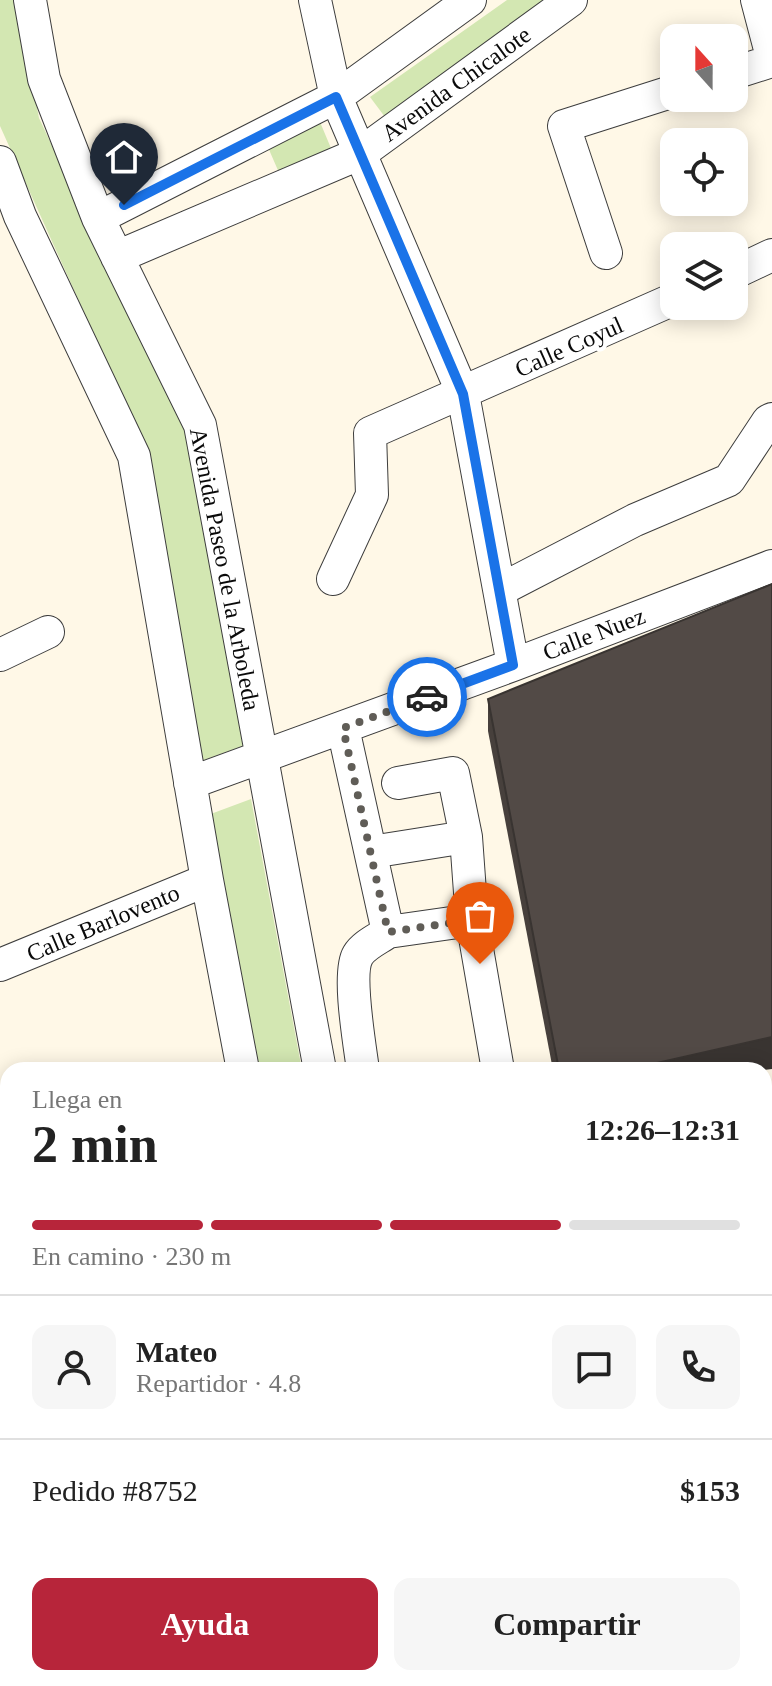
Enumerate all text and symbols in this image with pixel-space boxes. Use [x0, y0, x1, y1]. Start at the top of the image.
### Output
street label: Avenida Chicalote [377, 21, 535, 147]
north arrow [660, 24, 748, 112]
map controls [660, 24, 748, 320]
pin [90, 123, 158, 205]
button: locate [660, 128, 748, 216]
icon: home [102, 135, 146, 179]
button: layers [660, 232, 748, 320]
street label: Calle Coyul [511, 312, 627, 382]
street label: Avenida Paseo de la Arboleda [185, 425, 265, 713]
street label: Calle Nuez [539, 603, 649, 665]
courier [387, 657, 467, 737]
icon: car [405, 675, 449, 719]
street label: Calle Barlovento [23, 879, 183, 967]
pin [446, 882, 514, 964]
icon: bag [458, 894, 502, 938]
text: Llega en [32, 1085, 122, 1114]
text: 12:26–12:31 [585, 1113, 740, 1146]
text: 2 min [32, 1116, 158, 1173]
text: En camino · 230 m [32, 1242, 231, 1271]
button: person [32, 1325, 116, 1409]
button: chat [552, 1325, 636, 1409]
button: phone [656, 1325, 740, 1409]
text: Mateo [136, 1335, 218, 1368]
text: Repartidor · 4.8 [136, 1369, 301, 1398]
text: Pedido #8752 [32, 1474, 198, 1507]
text: $153 [680, 1474, 740, 1507]
button: Ayuda [32, 1578, 378, 1670]
button: Compartir [394, 1578, 740, 1670]

